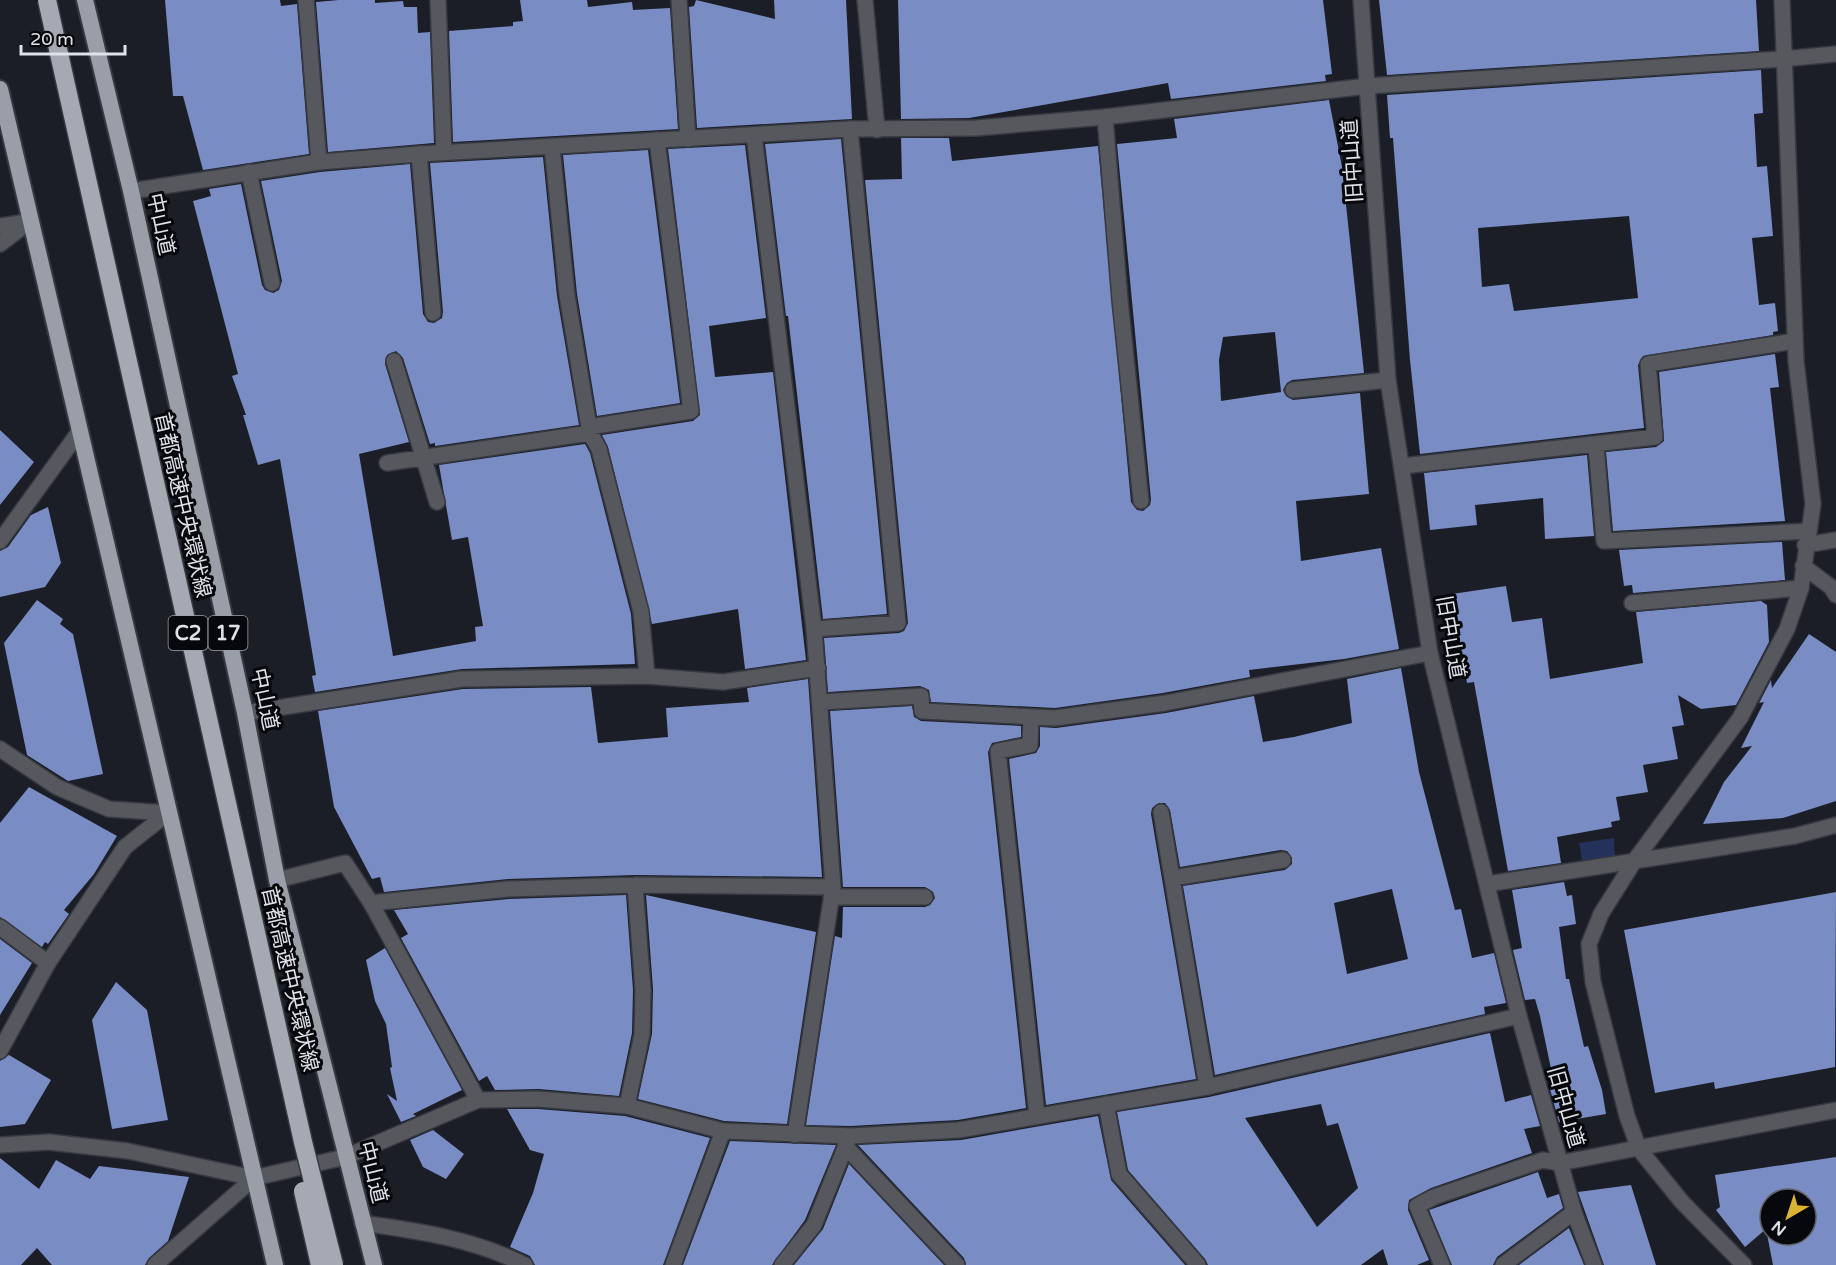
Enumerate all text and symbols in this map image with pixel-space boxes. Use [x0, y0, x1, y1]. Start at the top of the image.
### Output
scale bar [21, 18, 124, 56]
text: 20 m [30, 28, 74, 50]
street label: 旧中山道 [1337, 118, 1368, 204]
street label: 中山道 [142, 191, 179, 258]
street label: 首都高速中央環状線 [149, 410, 216, 600]
street label: 旧中山道 [1431, 594, 1470, 681]
road number: C2 [168, 616, 207, 650]
road number: 17 [208, 616, 248, 650]
street label: 中山道 [246, 666, 283, 733]
street label: 首都高速中央環状線 [256, 884, 323, 1074]
street label: 旧中山道 [1542, 1063, 1589, 1151]
street label: 中山道 [353, 1139, 392, 1206]
north arrow [1758, 1187, 1818, 1247]
text: N [1768, 1216, 1790, 1240]

